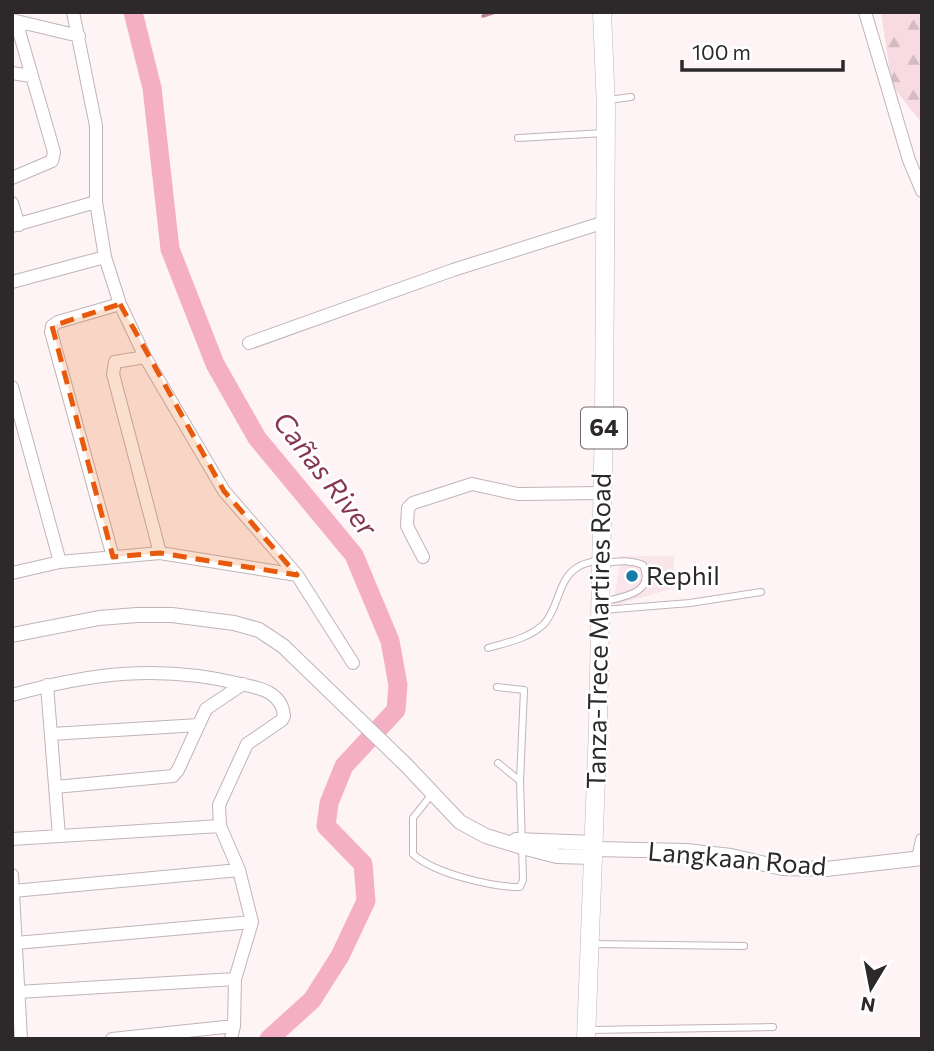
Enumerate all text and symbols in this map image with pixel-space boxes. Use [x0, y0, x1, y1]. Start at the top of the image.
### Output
scale bar [682, 28, 843, 72]
text: 100 m [692, 39, 751, 64]
water label: Cañas River [267, 404, 385, 543]
road number: 64 [581, 408, 627, 448]
street label: Tanza-Trece Martires Road [579, 473, 616, 789]
place label: Rephil [646, 559, 720, 590]
marker: Rephil [624, 568, 640, 584]
street label: Langkaan Road [646, 834, 828, 881]
north arrow [836, 953, 906, 1023]
text: N [859, 993, 877, 1018]

